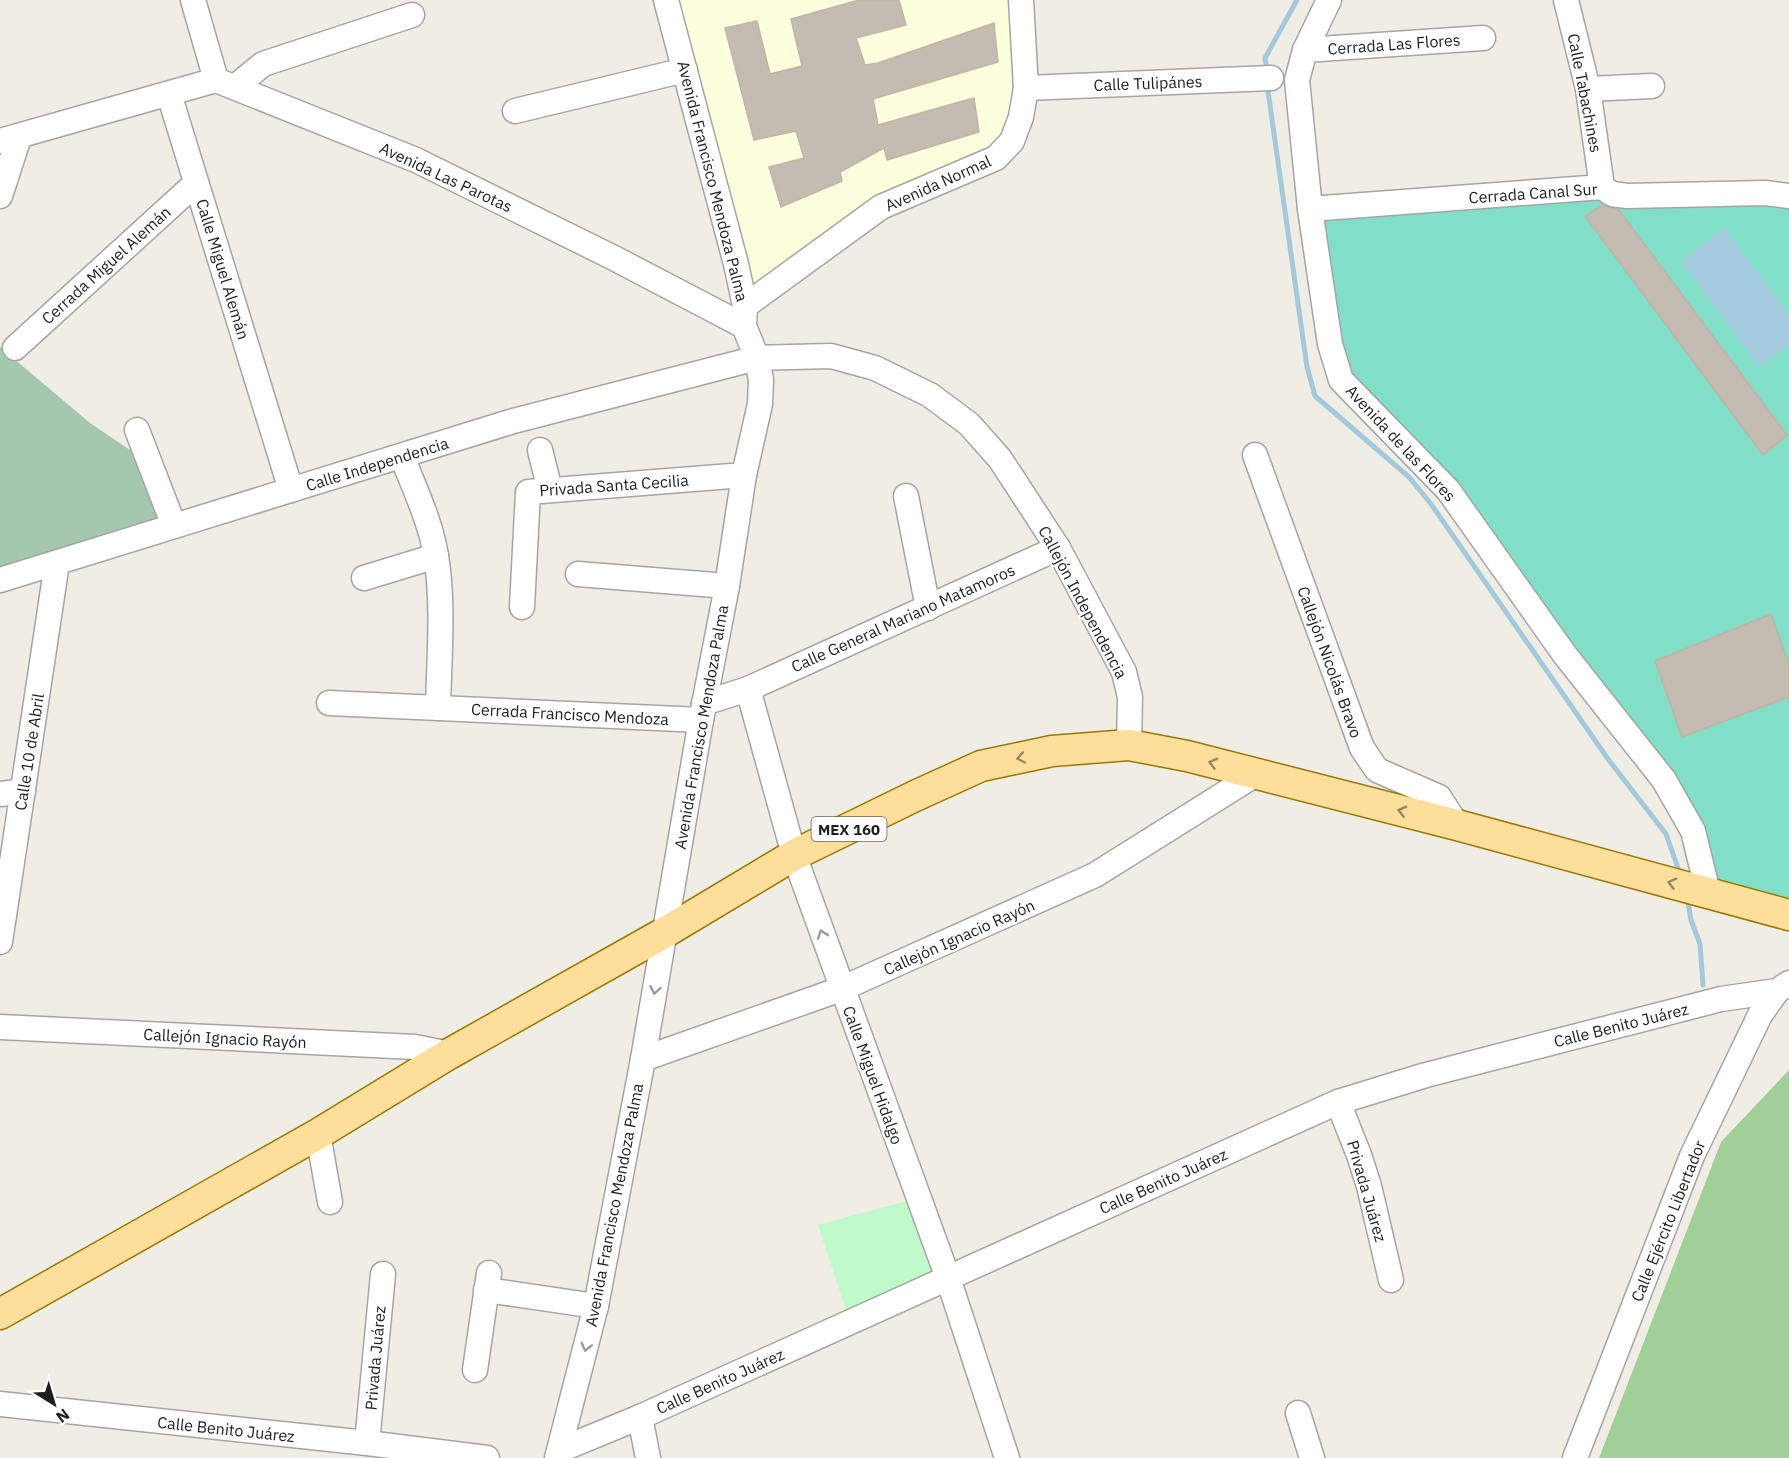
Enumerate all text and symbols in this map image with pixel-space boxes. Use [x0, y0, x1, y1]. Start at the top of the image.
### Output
street label: Cerrada Las Flores [1327, 29, 1461, 59]
street label: Calle Tabachines [1564, 32, 1606, 154]
street label: Avenida Francisco Mendoza Palma [673, 59, 753, 304]
street label: Calle Tulipánes [1093, 71, 1203, 95]
street label: Avenida Las Parotas [376, 137, 516, 217]
street label: Avenida Normal [882, 151, 994, 215]
street label: Cerrada Canal Sur [1468, 179, 1598, 207]
street label: Calle Miguel Alemán [192, 196, 254, 342]
street label: Cerrada Miguel Alemán [37, 202, 175, 328]
street label: Avenida de las Flores [1342, 381, 1460, 505]
street label: Calle Independencia [303, 433, 451, 495]
street label: Privada Santa Cecilia [539, 470, 690, 500]
street label: Callejón Independencia [1034, 522, 1132, 682]
street label: Calle General Mariano Matamoros [788, 559, 1018, 677]
street label: Callejón Nicolás Bravo [1293, 584, 1367, 741]
street label: Avenida Francisco Mendoza Palma [670, 603, 732, 851]
street label: Calle 10 de Abril [10, 692, 48, 812]
street label: Cerrada Francisco Mendoza [471, 699, 670, 729]
one-way arrow [1016, 751, 1026, 764]
one-way arrow [1208, 758, 1219, 770]
one-way arrow [1397, 806, 1407, 819]
road number: MEX 160 [812, 817, 886, 841]
one-way arrow [1667, 877, 1677, 890]
street label: Callejón Ignacio Rayón [880, 895, 1038, 979]
one-way arrow [816, 929, 829, 940]
one-way arrow [649, 986, 661, 995]
street label: Calle Benito Juárez [1552, 999, 1690, 1051]
street label: Calle Miguel Hidalgo [839, 1003, 907, 1147]
street label: Callejón Ignacio Rayón [143, 1024, 307, 1052]
street label: Avenida Francisco Mendoza Palma [581, 1081, 648, 1328]
street label: Calle Ejército Libertador [1626, 1137, 1710, 1305]
street label: Privada Juárez [1343, 1138, 1391, 1244]
street label: Calle Benito Juárez [1096, 1144, 1230, 1218]
street label: Privada Juárez [360, 1305, 390, 1411]
one-way arrow [580, 1341, 593, 1351]
street label: Calle Benito Juárez [653, 1344, 787, 1418]
north arrow [24, 1374, 84, 1434]
text: N [52, 1405, 74, 1427]
street label: Calle Benito Juárez [156, 1412, 296, 1446]

